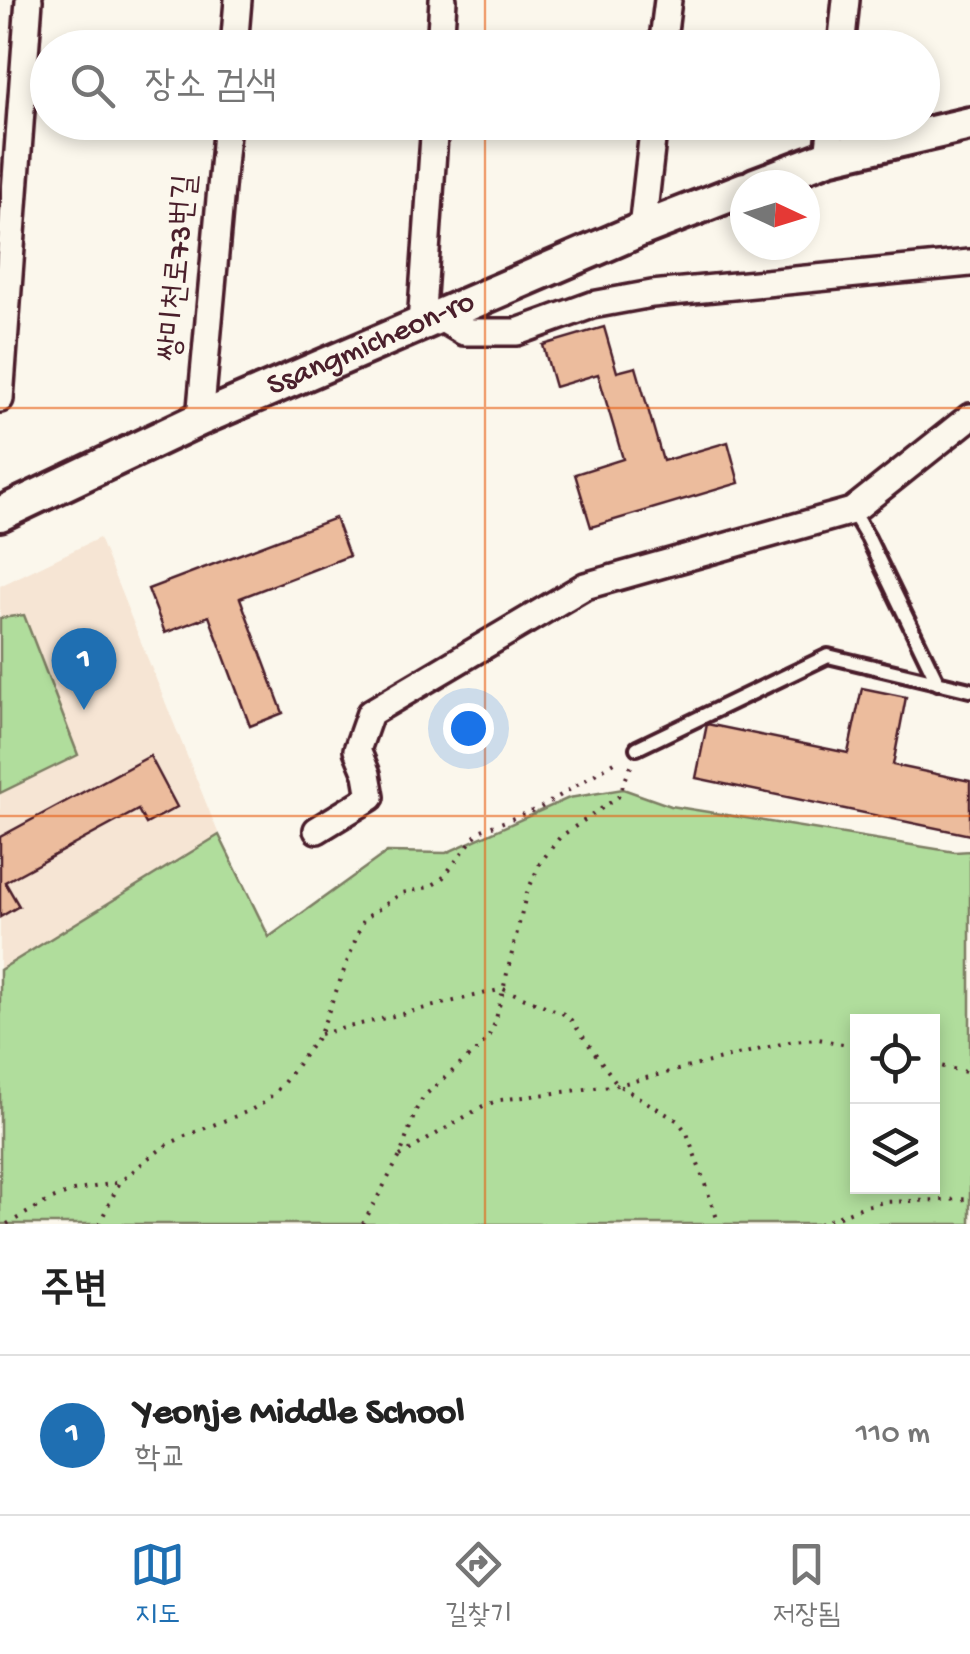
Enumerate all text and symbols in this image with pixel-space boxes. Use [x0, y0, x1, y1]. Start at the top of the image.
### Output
search box [30, 30, 940, 140]
icon: search [65, 58, 120, 113]
text: 장소 검색 [145, 66, 276, 110]
north arrow [730, 170, 820, 260]
street label: 쌍미천로73번길 [153, 173, 207, 363]
street label: Ssangmicheon-ro [262, 284, 481, 407]
pin: 1 [52, 628, 116, 710]
your location [443, 703, 494, 754]
map controls [850, 1014, 940, 1194]
button: locate [850, 1014, 940, 1104]
button: layers [850, 1104, 940, 1194]
text: 주변 [40, 1268, 108, 1317]
text: Yeonje Middle School [135, 1392, 465, 1436]
text: 1 [66, 1416, 79, 1454]
text: 110 m [856, 1416, 930, 1454]
text: 학교 [135, 1441, 187, 1479]
tab: 지도 [130, 1537, 185, 1633]
tab: 길찾기 [445, 1537, 513, 1633]
tab: 저장됨 [772, 1537, 840, 1633]

